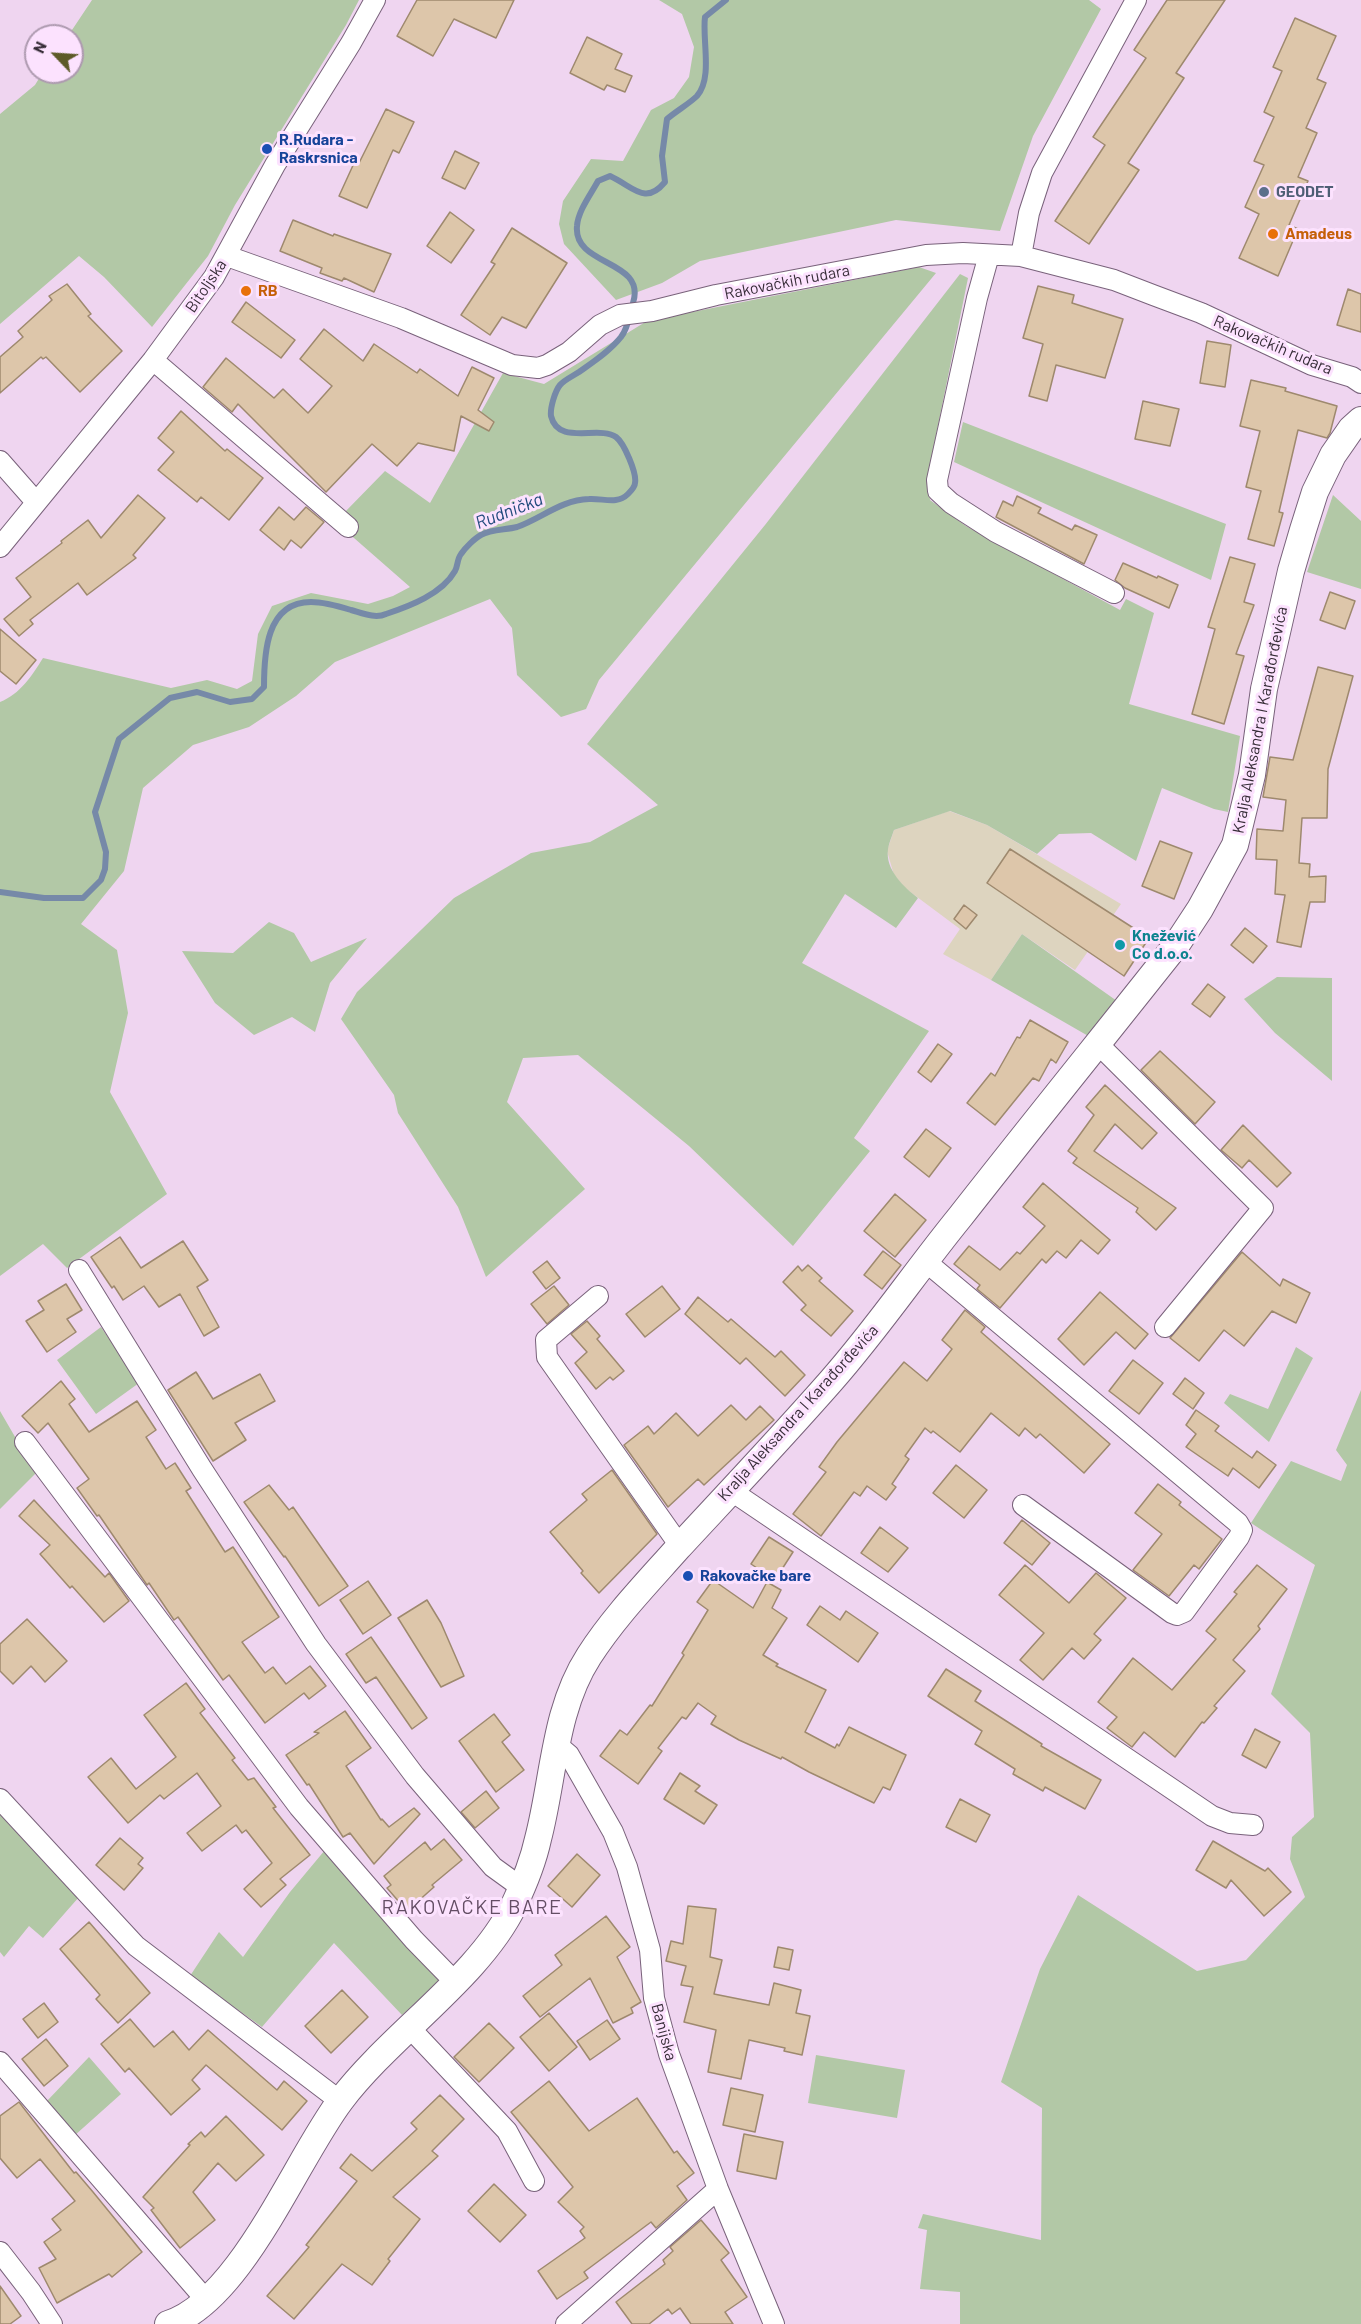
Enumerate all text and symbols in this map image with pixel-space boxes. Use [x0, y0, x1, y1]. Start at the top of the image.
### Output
north arrow [24, 24, 84, 84]
text: N [28, 38, 50, 56]
place label: R.Rudara - Raskrsnica [279, 130, 358, 168]
marker: R.Rudara - Raskrsnica [260, 142, 274, 156]
place label: GEODET [1276, 182, 1334, 202]
marker: GEODET [1257, 185, 1271, 199]
place label: Amadeus [1285, 224, 1352, 244]
marker: Amadeus [1266, 227, 1280, 241]
street label: Bitoljska [181, 256, 231, 316]
street label: Rakovačkih rudara [723, 260, 851, 304]
place label: RB [258, 281, 278, 301]
marker: RB [239, 284, 253, 298]
street label: Rakovačkih rudara [1211, 311, 1335, 379]
water label: Rudnička [472, 488, 546, 534]
street label: Kralja Aleksandra I Karađorđevića [1229, 605, 1291, 835]
place label: Knežević Co d.o.o. [1132, 926, 1196, 964]
marker: Knežević Co d.o.o. [1113, 938, 1127, 952]
street label: Kralja Aleksandra I Karađorđevića [714, 1321, 882, 1505]
place label: Rakovačke bare [700, 1566, 811, 1586]
marker: Rakovačke bare [681, 1569, 695, 1583]
district label: RAKOVAČKE BARE [381, 1895, 563, 1919]
street label: Banijska [647, 2001, 681, 2063]

